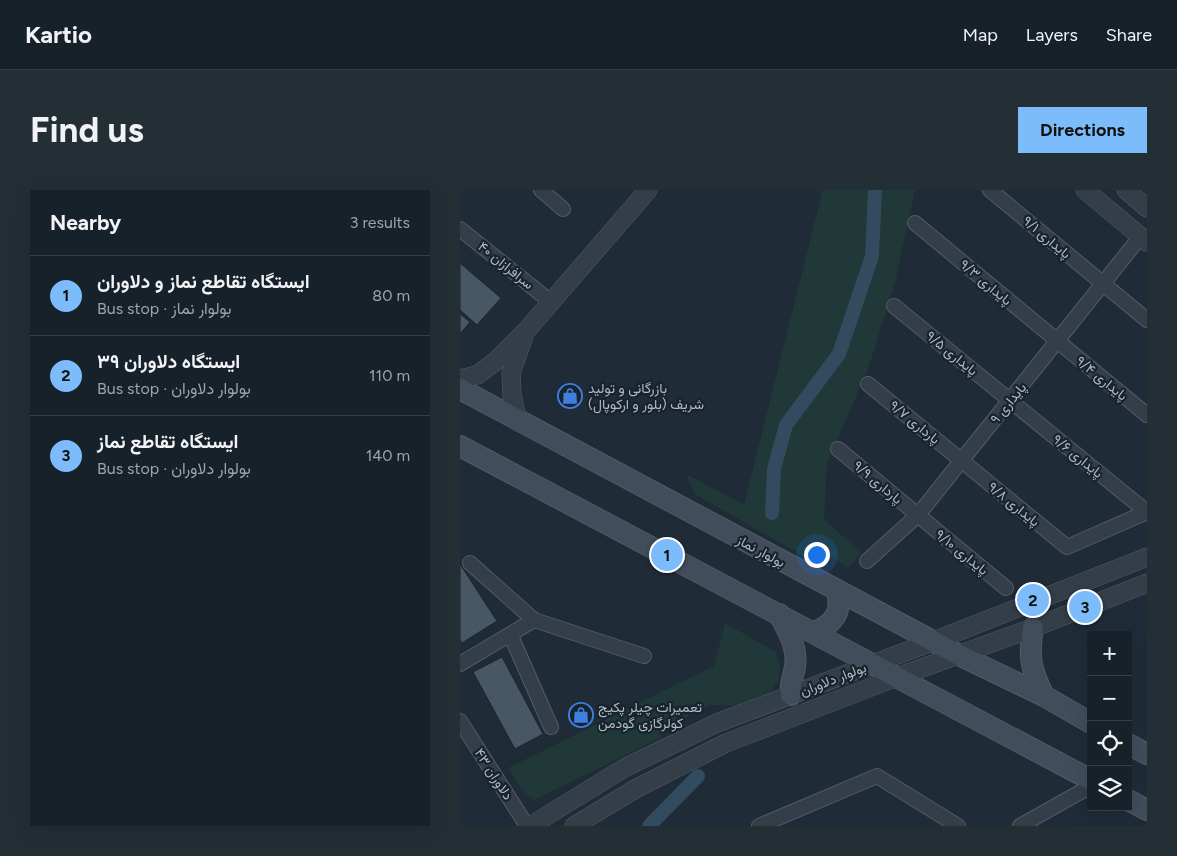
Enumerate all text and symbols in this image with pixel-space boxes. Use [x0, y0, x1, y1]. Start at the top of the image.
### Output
text: Kartio [25, 20, 92, 49]
text: Map [963, 24, 998, 46]
text: Layers [1026, 24, 1078, 46]
text: Share [1106, 24, 1152, 46]
button: Directions [1018, 107, 1147, 153]
text: Find us [30, 109, 144, 151]
text: Nearby [50, 210, 121, 235]
street label: پایداری ۹/۱ [1019, 212, 1074, 263]
text: 3 results [350, 213, 410, 232]
street label: سرافرازان ۴۰ [474, 238, 537, 293]
street label: پایداری ۹/۳ [956, 256, 1015, 310]
text: ایستگاه تقاطع نماز و دلاوران [97, 270, 310, 293]
text: 1 [63, 286, 69, 305]
text: 80 m [372, 286, 410, 305]
text: Bus stop · بولوار نماز [97, 299, 231, 318]
street label: پایداری ۹/۵ [922, 327, 981, 380]
text: ایستگاه دلاوران ۳۹ [97, 350, 240, 373]
street label: پایداری ۹/۴ [1072, 352, 1131, 405]
text: 2 [61, 366, 71, 385]
text: 110 m [369, 366, 410, 385]
text: Bus stop · بولوار دلاوران [97, 379, 251, 398]
street label: پایداری ۹ [987, 379, 1031, 428]
place label: بازرگانی و تولید شریف (بلور و ارکوپال) [588, 380, 704, 414]
shop icon: بازرگانی و تولید شریف (بلور و ارکوپال) [557, 383, 583, 409]
street label: پارداری ۹/۷ [885, 397, 943, 449]
text: ایستگاه تقاطع نماز [97, 430, 238, 453]
street label: پایداری ۹/۶ [1048, 431, 1106, 483]
text: 3 [62, 446, 70, 465]
text: 140 m [366, 446, 410, 465]
street label: پارداری ۹/۹ [849, 457, 906, 509]
text: Bus stop · بولوار دلاوران [97, 459, 251, 478]
street label: پایداری ۹/۸ [984, 478, 1043, 531]
street label: پایداری ۹/۱۰ [931, 526, 992, 580]
street label: بولوار نماز [733, 531, 788, 571]
pin: 1 [651, 536, 683, 574]
your location [804, 542, 830, 568]
pin: 2 [1017, 581, 1049, 619]
pin: 3 [1069, 588, 1101, 626]
map controls [1087, 631, 1132, 811]
button: + [1087, 631, 1132, 676]
street label: بولوار دلاوران [798, 659, 869, 700]
button: − [1087, 676, 1132, 721]
place label: تعمیرات چیلر پکیج کولرگازی گودمن [598, 699, 702, 732]
shop icon: تعمیرات چیلر پکیج کولرگازی گودمن [568, 702, 594, 728]
button: locate [1087, 721, 1132, 766]
street label: دلاوران ۴۳ [471, 745, 517, 804]
button: layers [1087, 766, 1132, 811]

